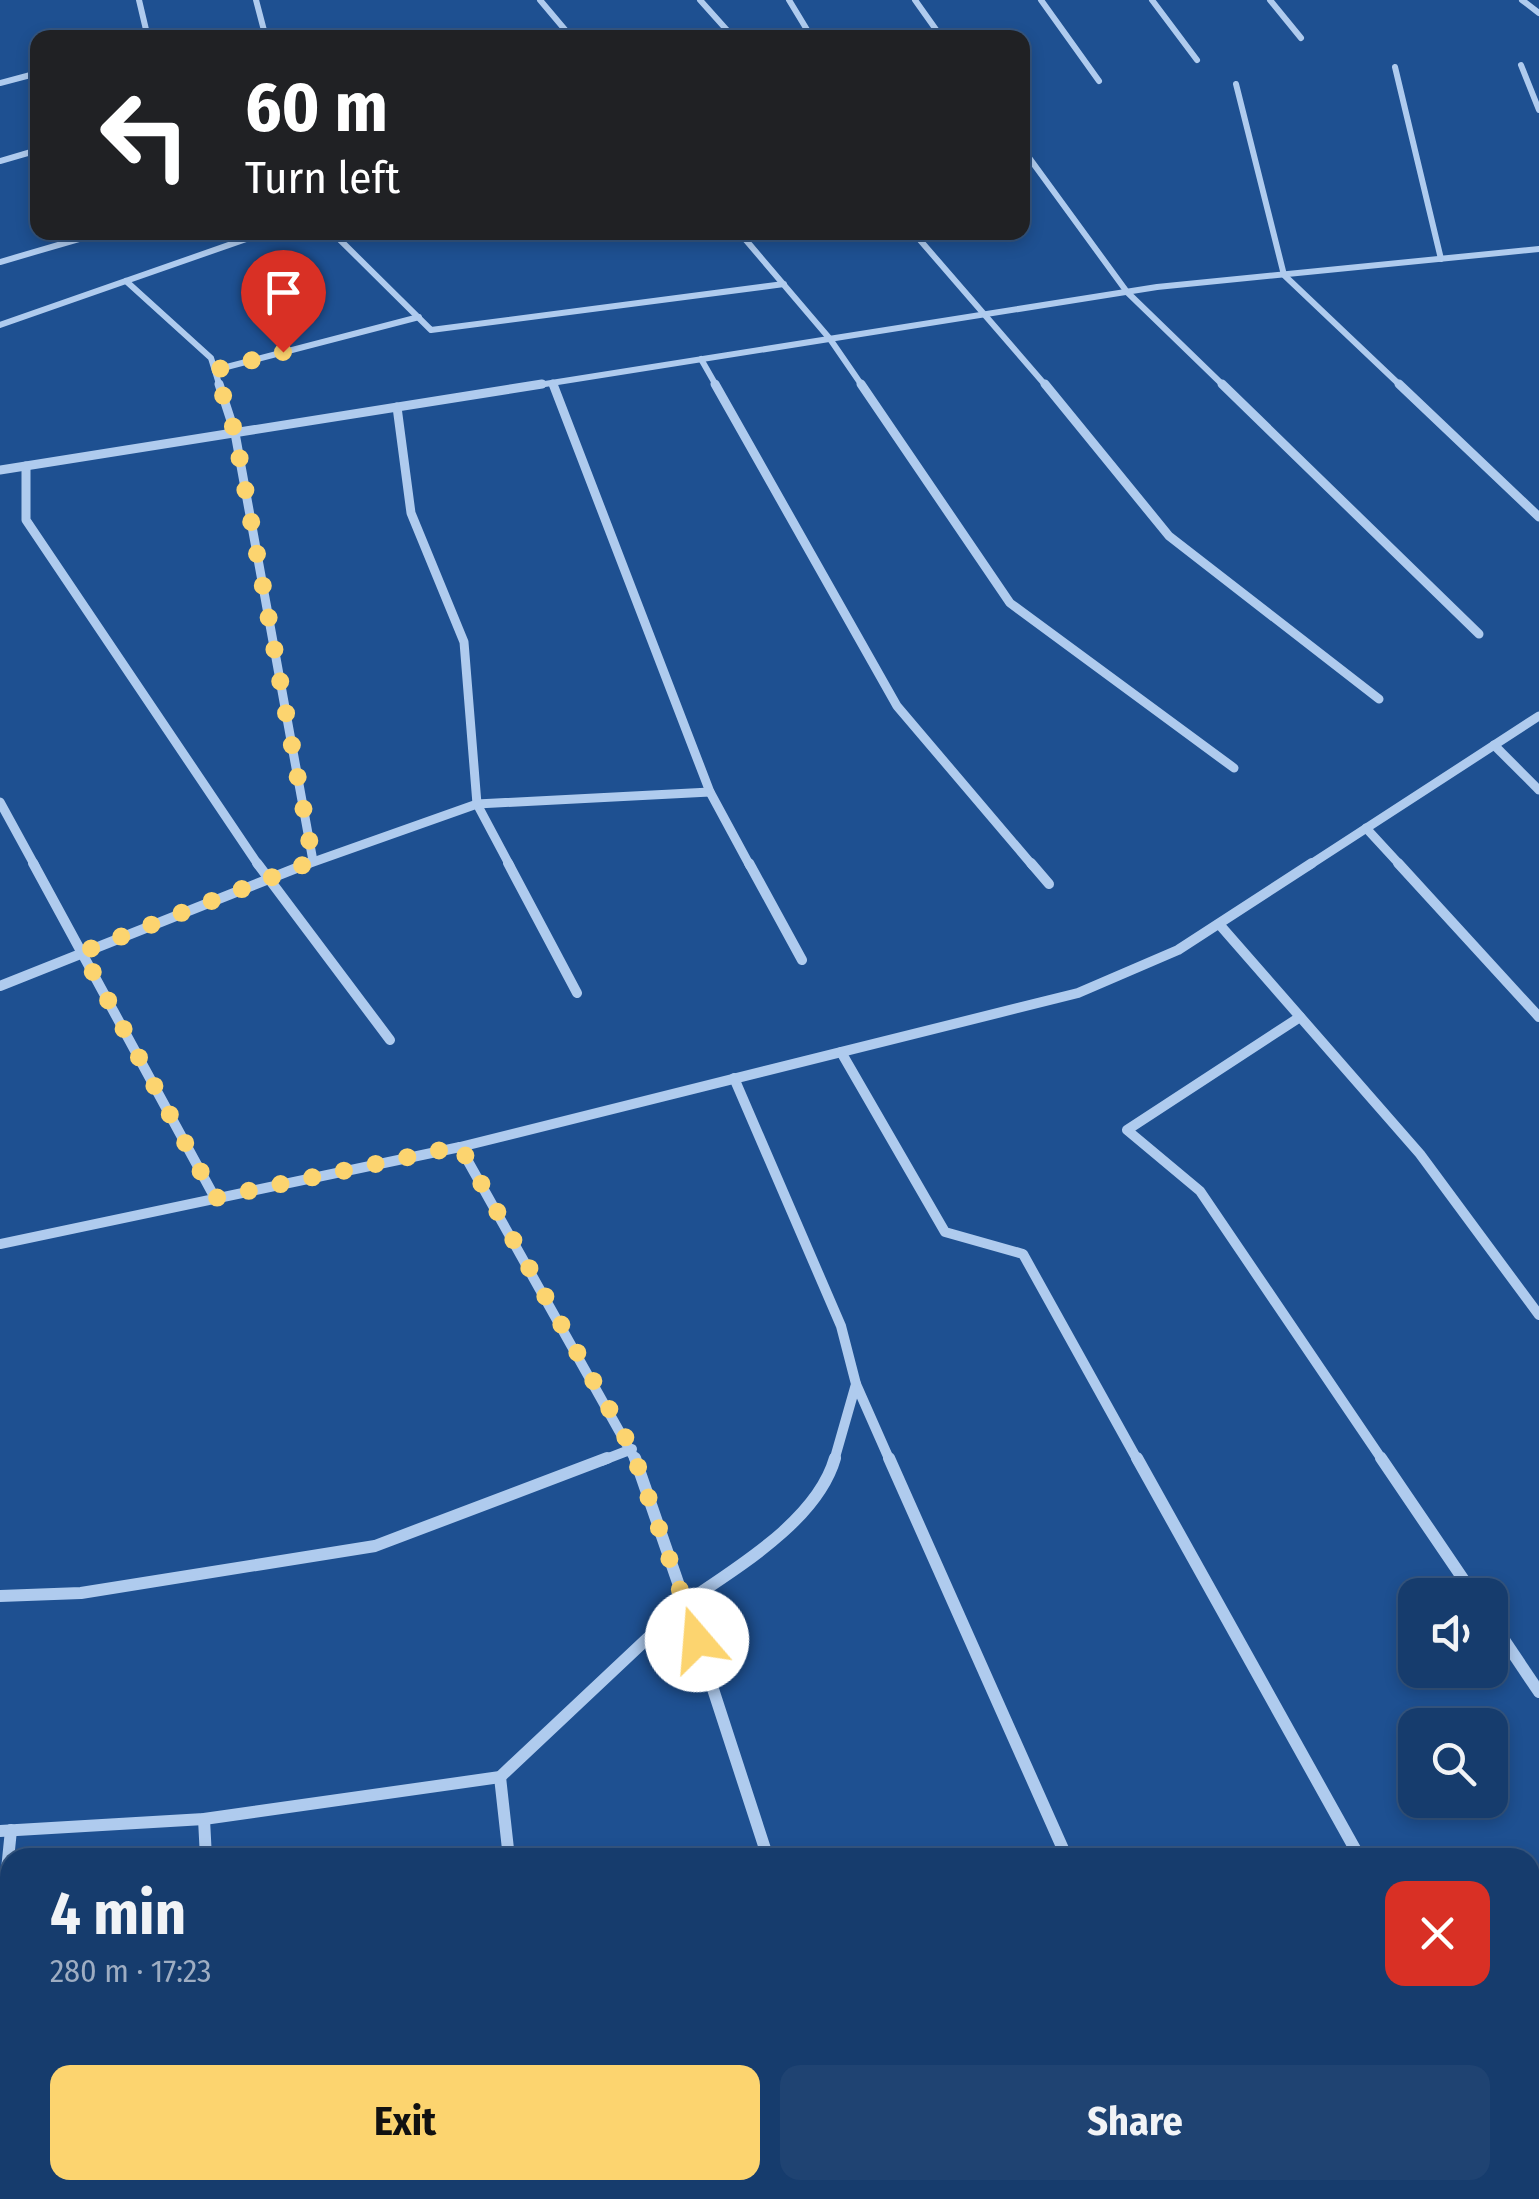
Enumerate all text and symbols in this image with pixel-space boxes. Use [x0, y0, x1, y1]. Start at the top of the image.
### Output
text: 60 m [245, 66, 388, 150]
icon: left [80, 70, 210, 200]
text: Turn left [245, 151, 400, 205]
pin [241, 250, 326, 353]
icon: arrive [256, 265, 311, 320]
map controls [1398, 1578, 1508, 1818]
button: sound [1398, 1578, 1508, 1688]
position arrow [645, 1588, 749, 1692]
button: search [1398, 1708, 1508, 1818]
text: 4 min [50, 1878, 186, 1950]
button: close [1385, 1881, 1490, 1986]
text: 280 m · 17:23 [50, 1952, 211, 1990]
button: Exit [50, 2065, 760, 2180]
button: Share [780, 2065, 1490, 2180]

